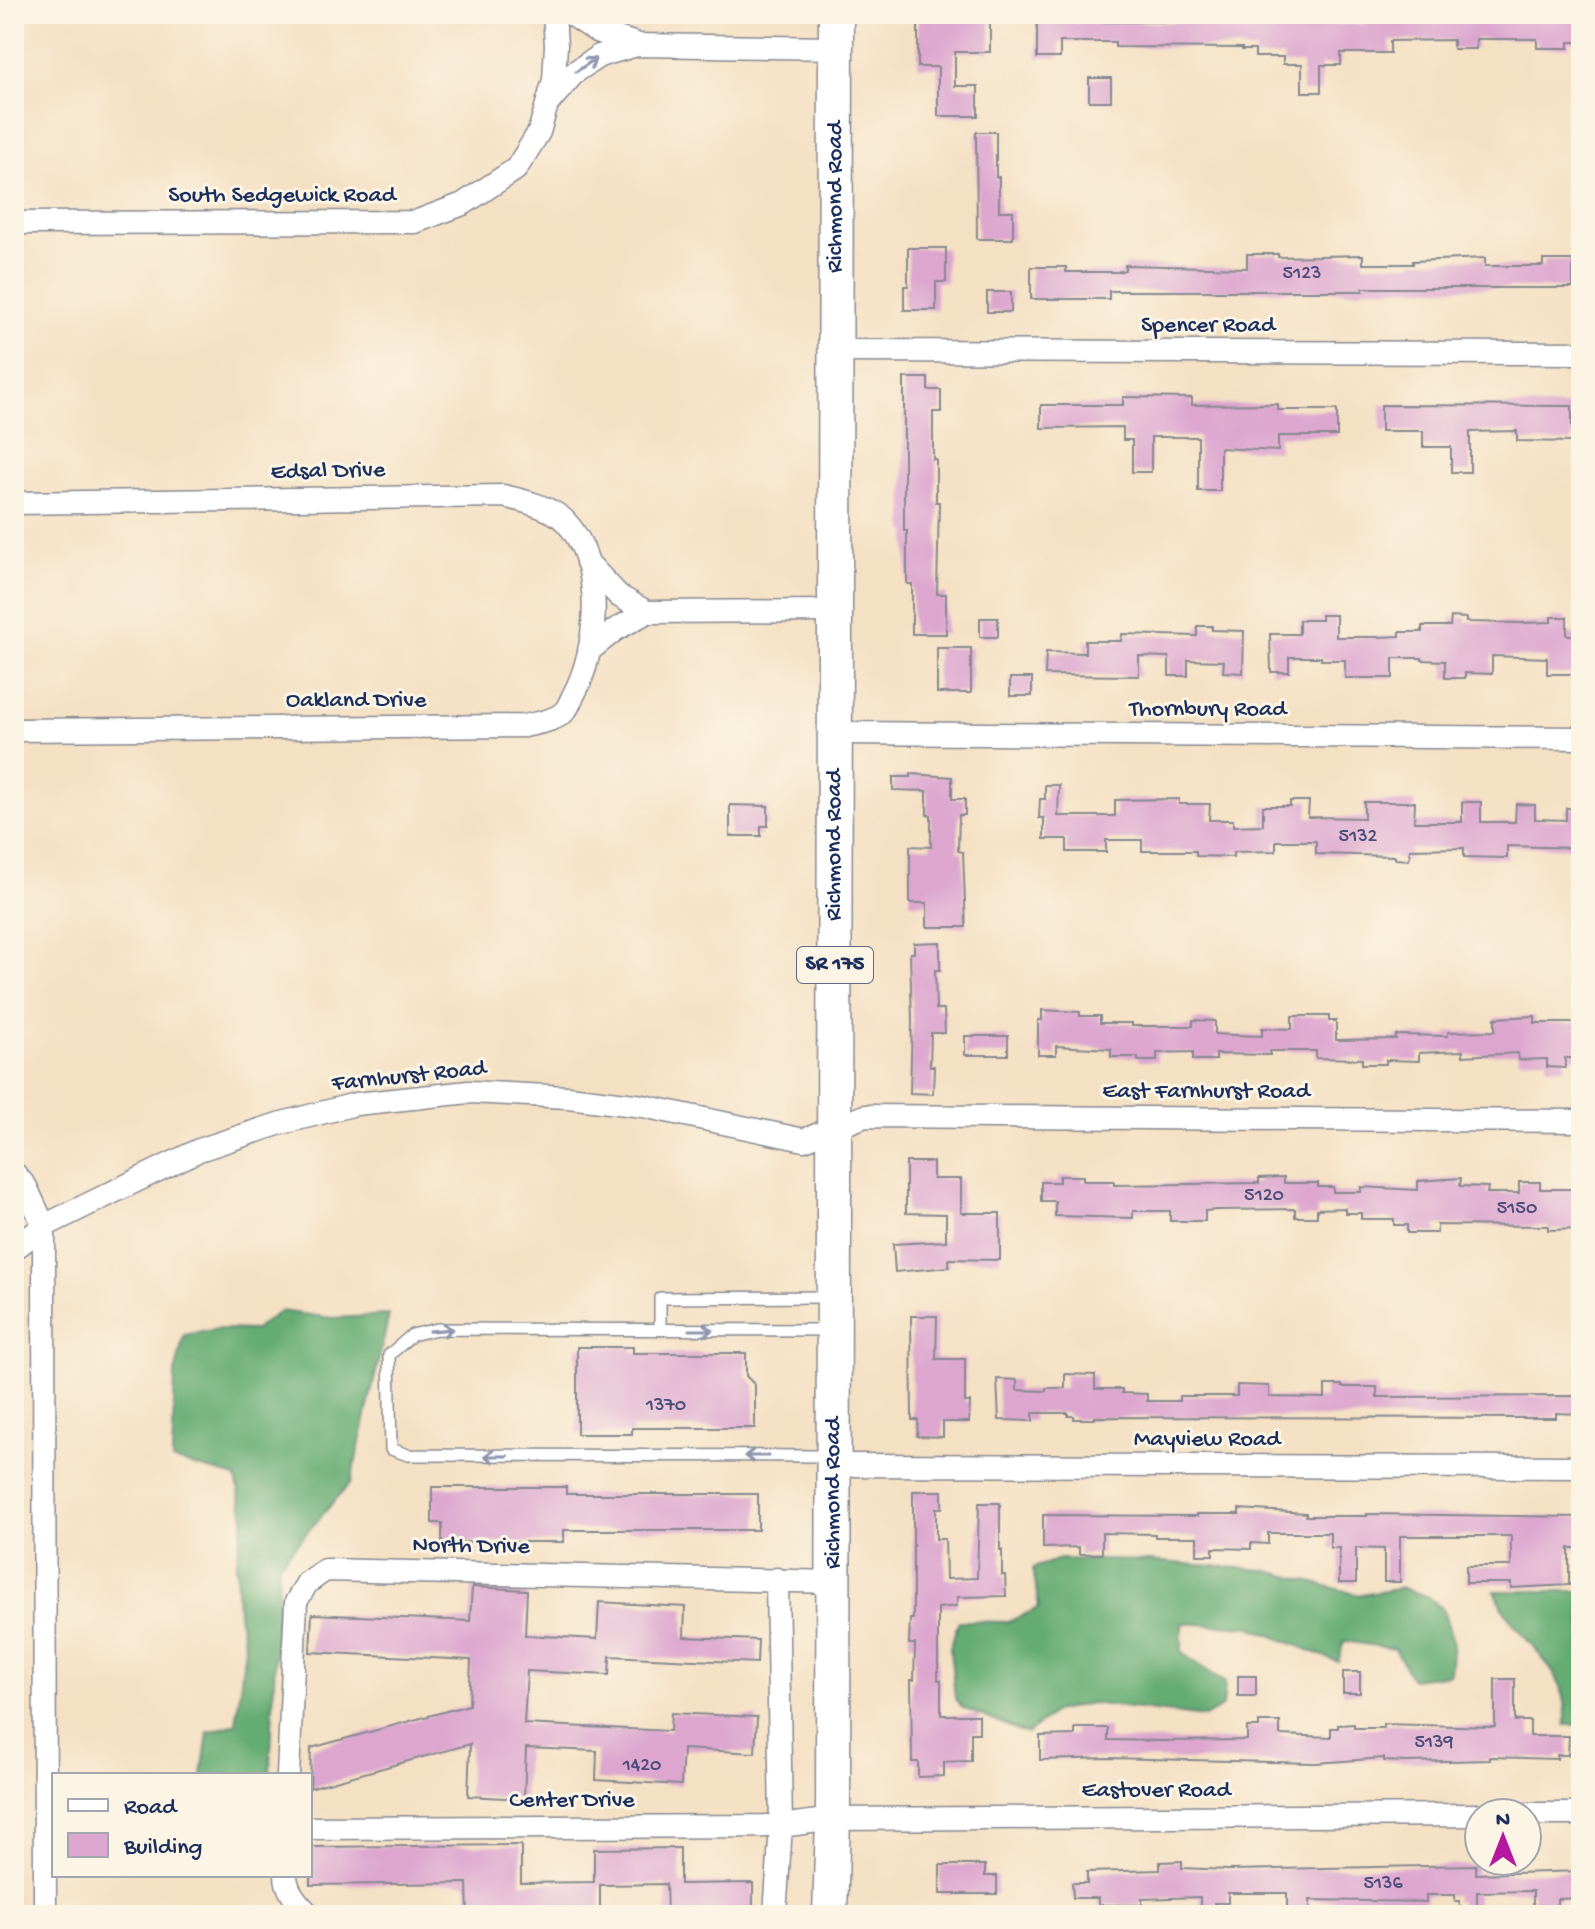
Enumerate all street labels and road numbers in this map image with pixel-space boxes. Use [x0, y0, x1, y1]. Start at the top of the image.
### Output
street label: Richmond Road [821, 119, 850, 273]
street label: South Sedgewick Road [168, 182, 398, 211]
street label: Spencer Road [1141, 312, 1277, 341]
street label: Edsal Drive [271, 456, 386, 487]
street label: Oakland Drive [286, 687, 427, 716]
street label: Thornbury Road [1128, 696, 1288, 725]
street label: Richmond Road [820, 767, 849, 921]
road number: SR 175 [797, 947, 873, 983]
street label: Farnhurst Road [329, 1054, 489, 1100]
street label: East Farnhurst Road [1102, 1078, 1312, 1107]
street label: Richmond Road [819, 1415, 848, 1569]
street label: Mayview Road [1134, 1426, 1282, 1455]
street label: North Drive [412, 1531, 531, 1563]
street label: Eastover Road [1082, 1777, 1232, 1806]
street label: Center Drive [509, 1787, 635, 1816]

